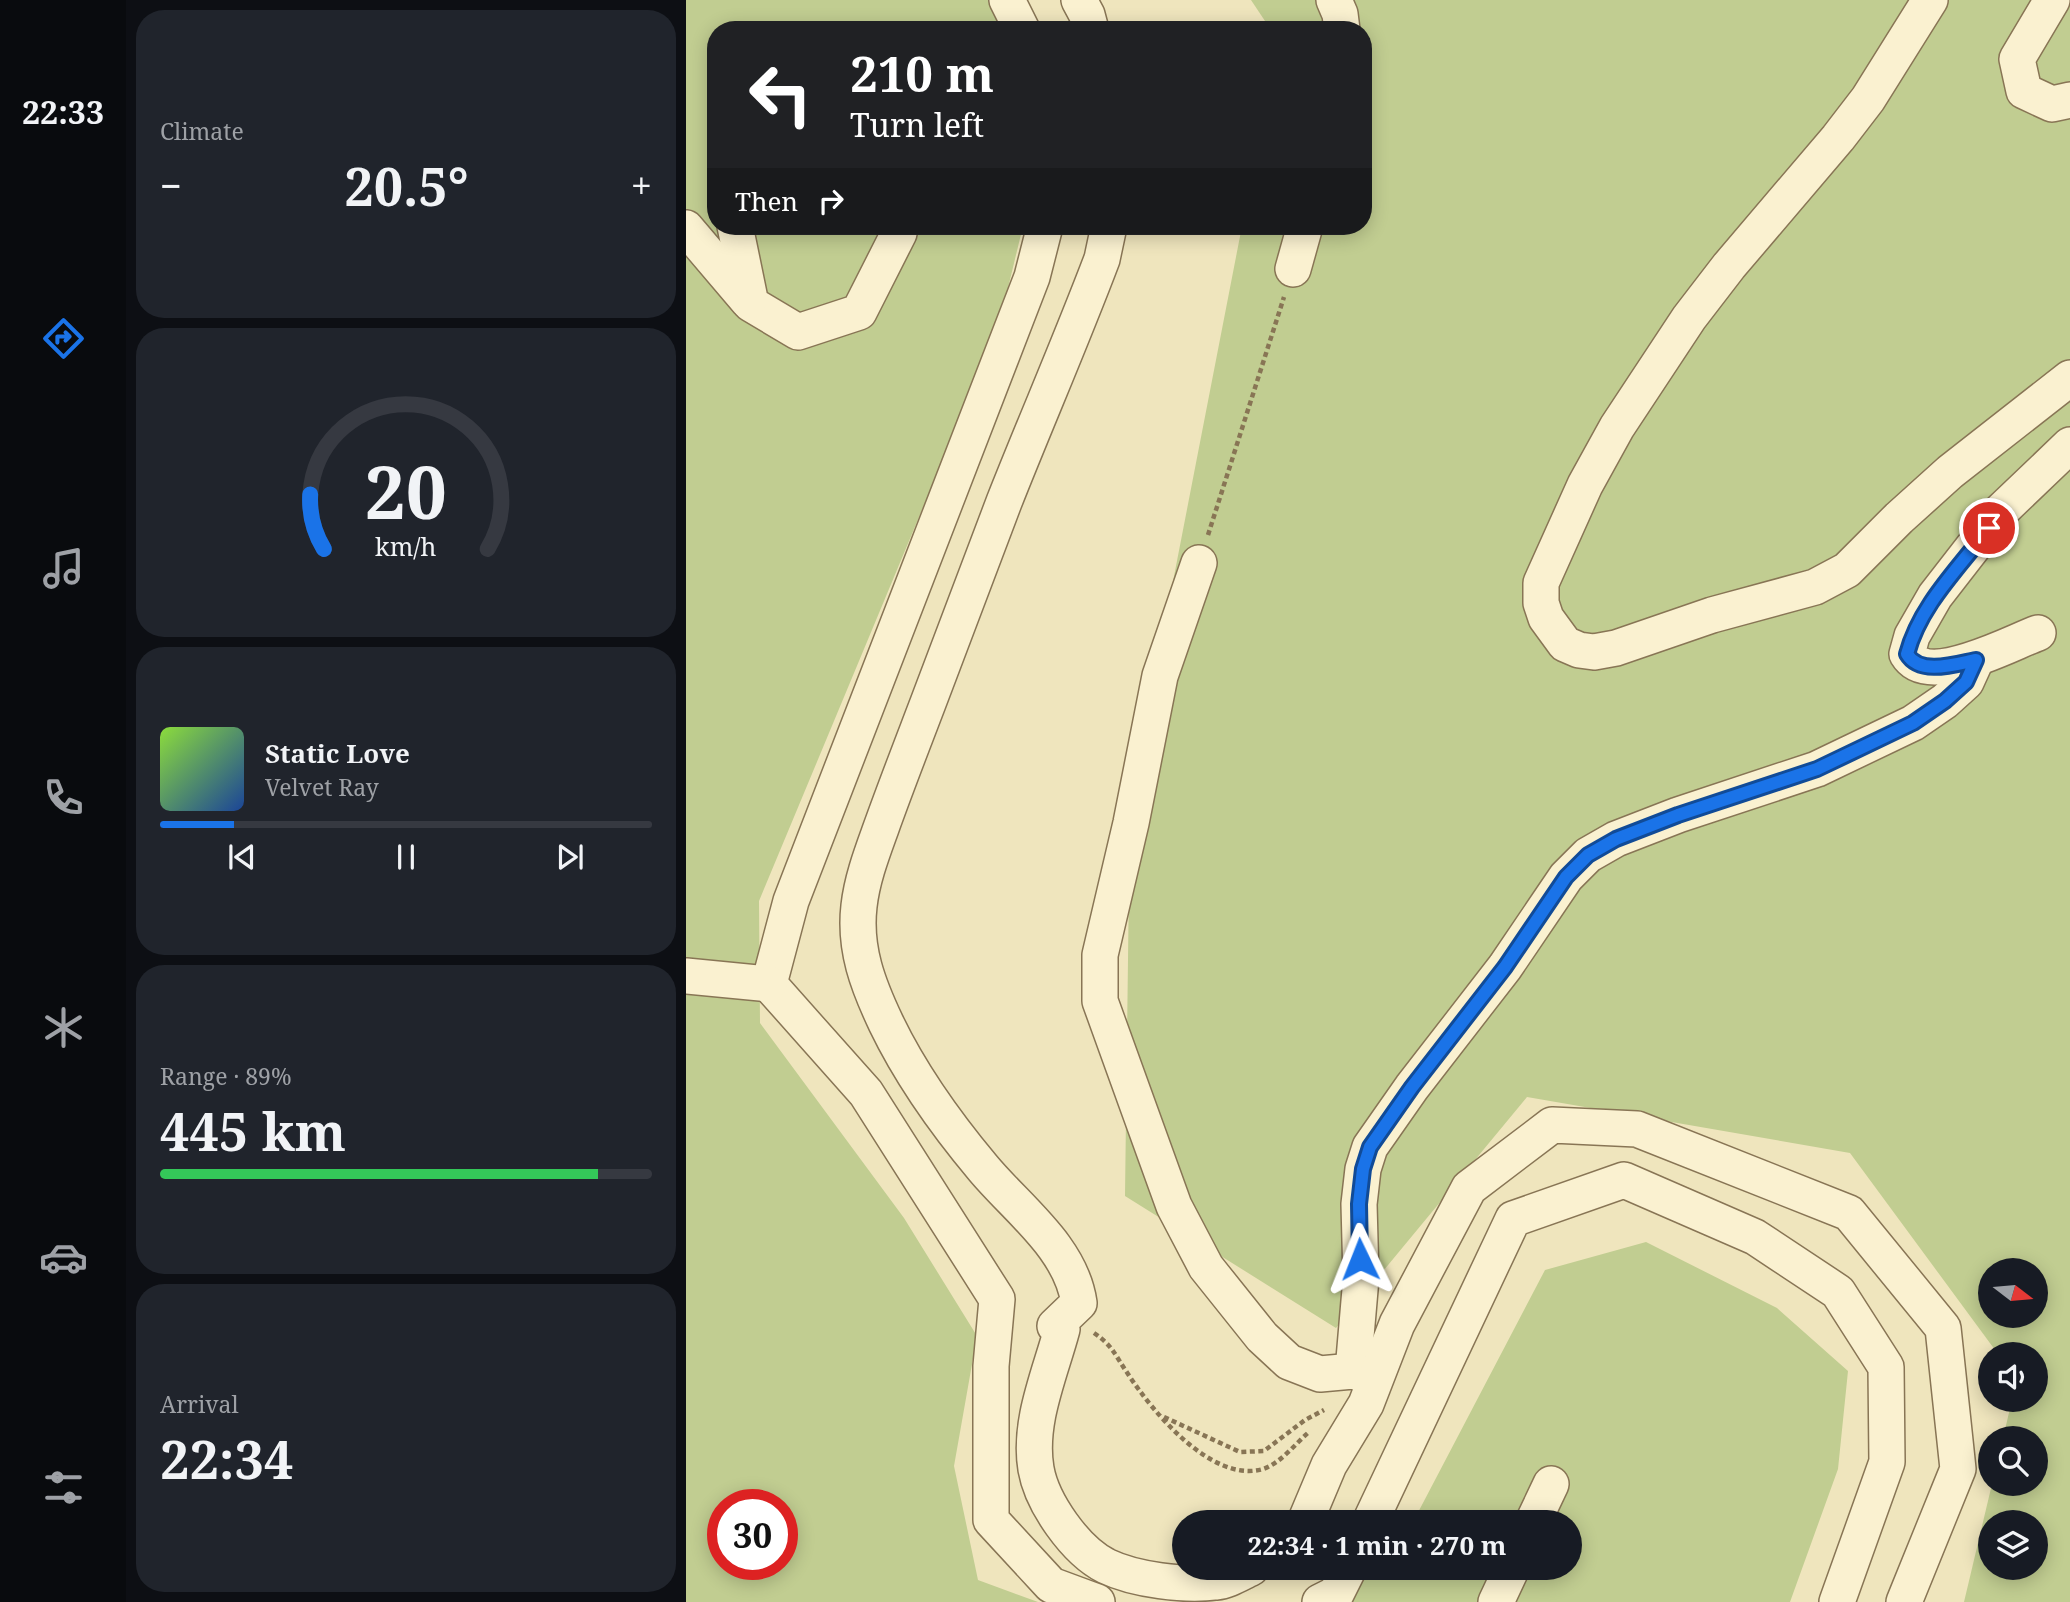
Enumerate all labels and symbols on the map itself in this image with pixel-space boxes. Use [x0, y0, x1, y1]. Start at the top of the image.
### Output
pin [1959, 498, 2019, 558]
position arrow [1323, 1222, 1397, 1296]
north arrow [1978, 1258, 2048, 1328]
speed limit sign: 30 [707, 1489, 798, 1580]

